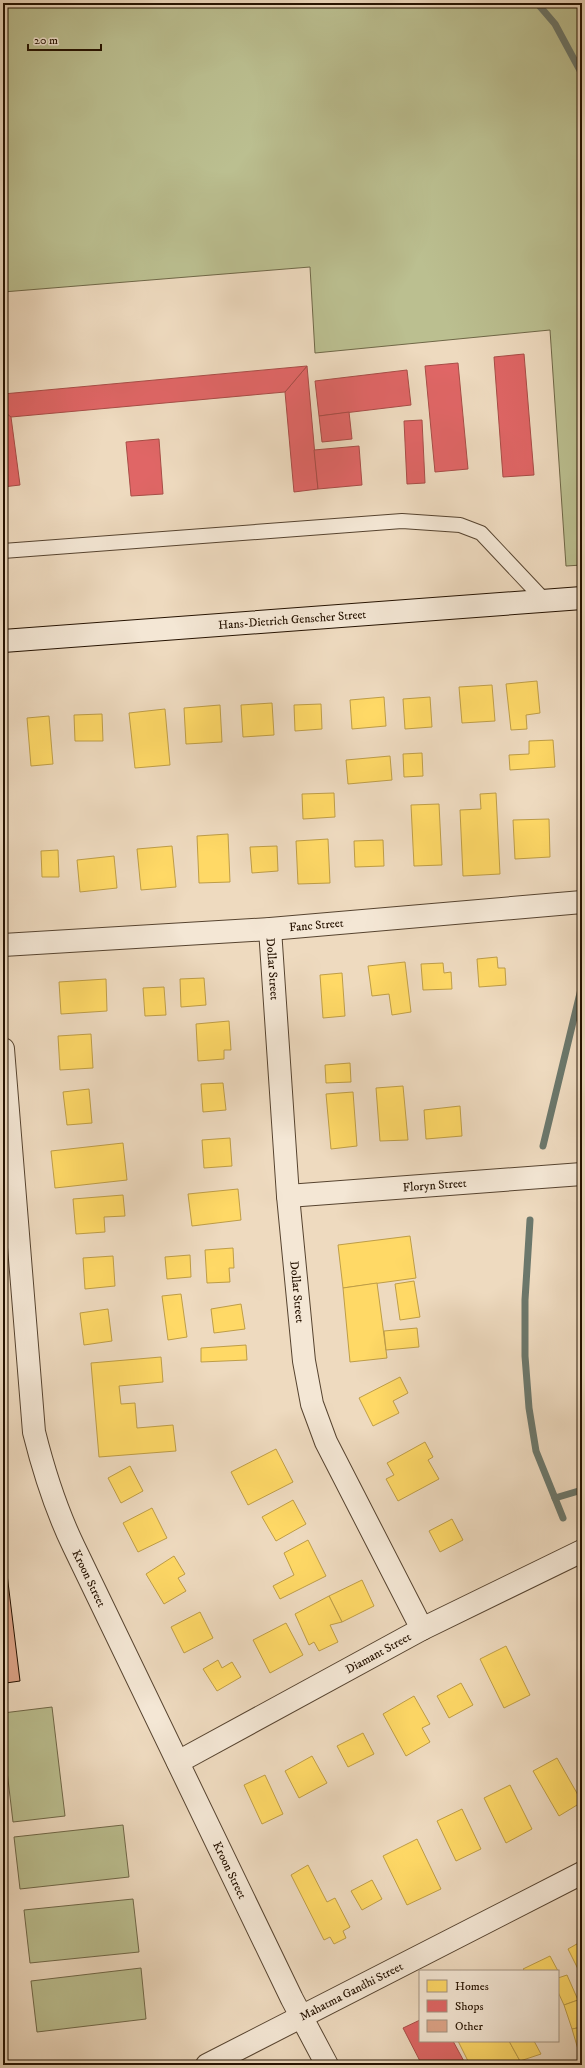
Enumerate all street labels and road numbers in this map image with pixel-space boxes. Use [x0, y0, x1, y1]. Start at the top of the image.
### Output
street label: Hans-Dietrich Genscher Street [218, 607, 367, 632]
street label: Fanc Street [289, 915, 344, 935]
street label: Dollar Street [263, 937, 282, 1001]
street label: Floryn Street [402, 1175, 467, 1195]
street label: Dollar Street [287, 1260, 308, 1324]
street label: Kroon Street [69, 1547, 109, 1610]
street label: Diamant Street [343, 1629, 414, 1677]
street label: Kroon Street [210, 1839, 250, 1901]
street label: Mahatma Gandhi Street [297, 1958, 406, 2024]

